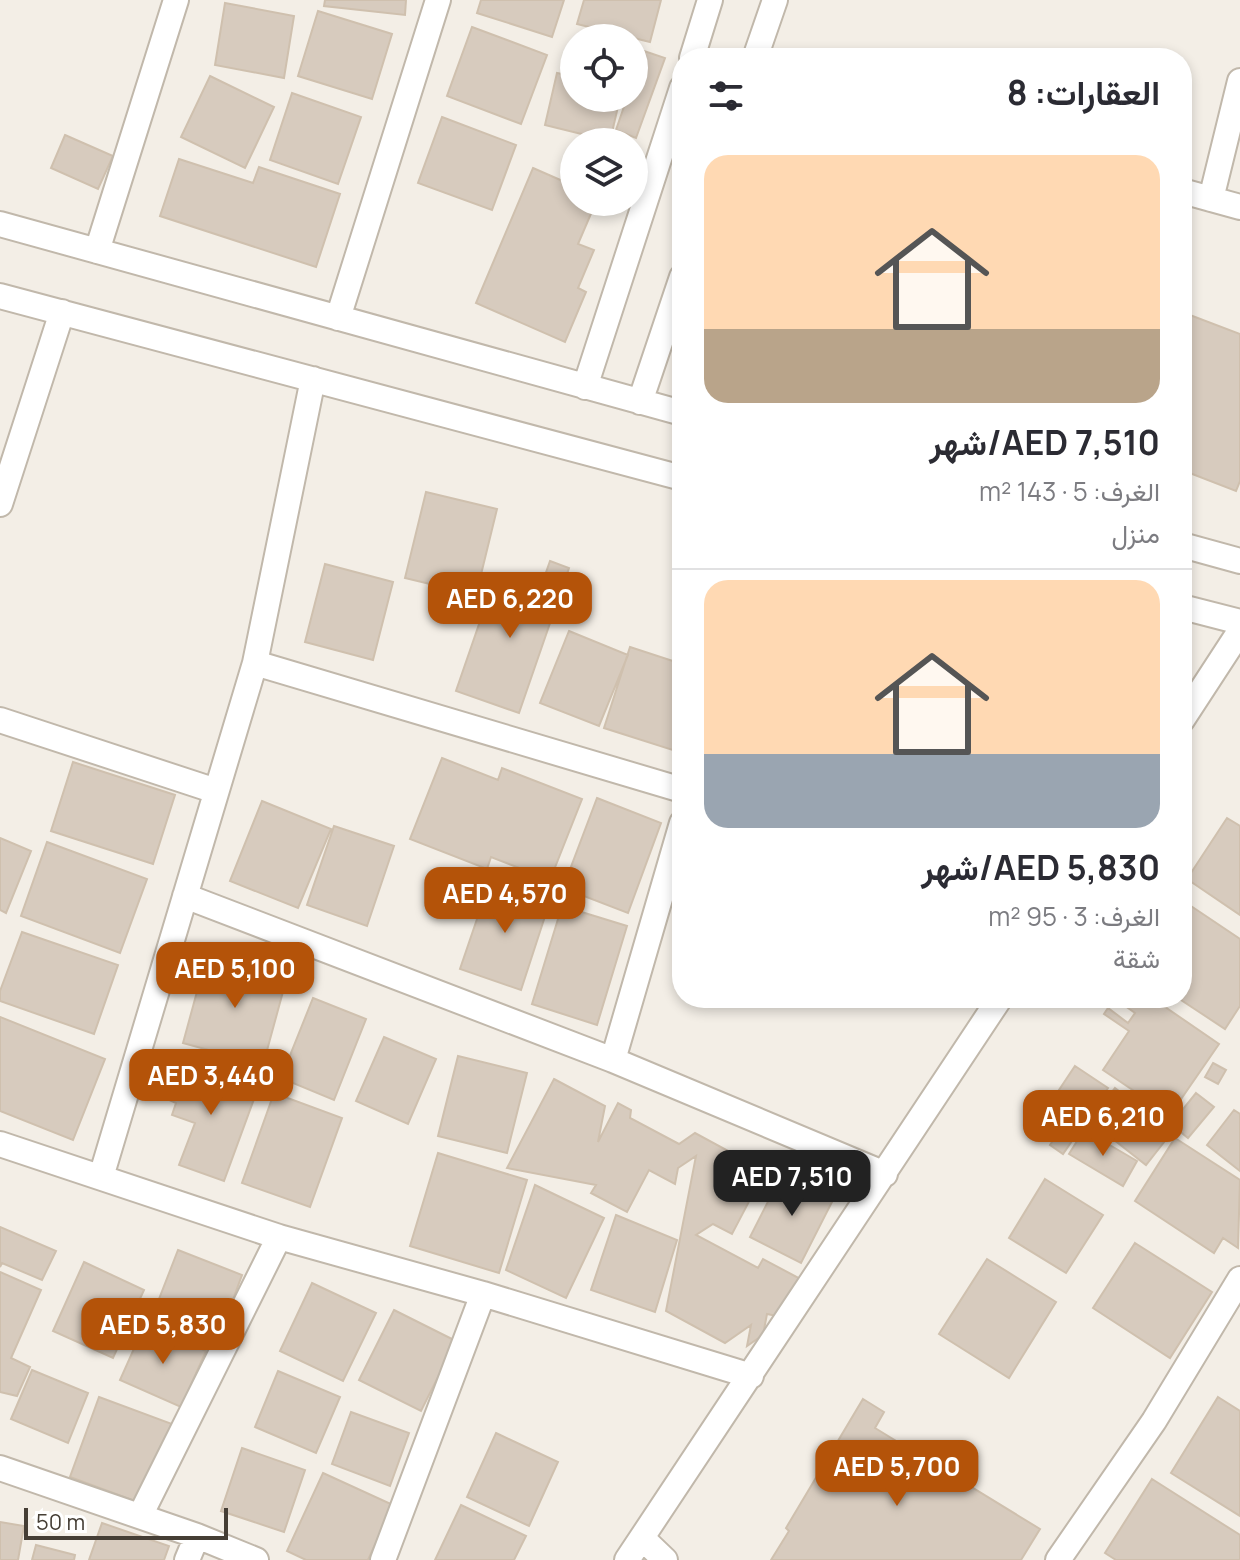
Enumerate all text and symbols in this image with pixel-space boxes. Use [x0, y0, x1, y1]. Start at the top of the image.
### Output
map controls [560, 24, 648, 216]
button: locate [560, 24, 648, 112]
text: العقارات: 8 [1007, 69, 1160, 115]
icon: filters [704, 74, 748, 118]
button: layers [560, 128, 648, 216]
icon: home [860, 207, 1004, 351]
text: AED 7,510/شهر [929, 419, 1160, 465]
text: الغرف: 5 · 143 m² [979, 473, 1160, 509]
text: منزل [1111, 515, 1160, 551]
pin: AED 6,220 [418, 572, 602, 640]
text: AED 6,220 [446, 580, 574, 616]
icon: home [860, 632, 1004, 776]
text: AED 5,830/شهر [921, 844, 1160, 890]
pin: AED 4,570 [413, 867, 597, 935]
text: AED 4,570 [442, 875, 568, 911]
text: الغرف: 3 · 95 m² [988, 898, 1160, 934]
text: شقة [1113, 940, 1160, 976]
pin: AED 5,100 [143, 942, 327, 1010]
text: AED 5,100 [174, 950, 296, 986]
pin: AED 3,440 [119, 1049, 303, 1117]
text: AED 3,440 [147, 1057, 275, 1093]
pin: AED 6,210 [1011, 1090, 1195, 1158]
text: AED 6,210 [1041, 1098, 1165, 1134]
pin: AED 7,510 [700, 1150, 884, 1218]
text: AED 7,510 [731, 1158, 853, 1194]
pin: AED 5,830 [71, 1298, 255, 1366]
text: AED 5,830 [99, 1306, 227, 1342]
pin: AED 5,700 [805, 1440, 989, 1508]
text: AED 5,700 [833, 1448, 961, 1484]
scale bar [24, 1504, 228, 1540]
text: 50 m [36, 1507, 85, 1537]

